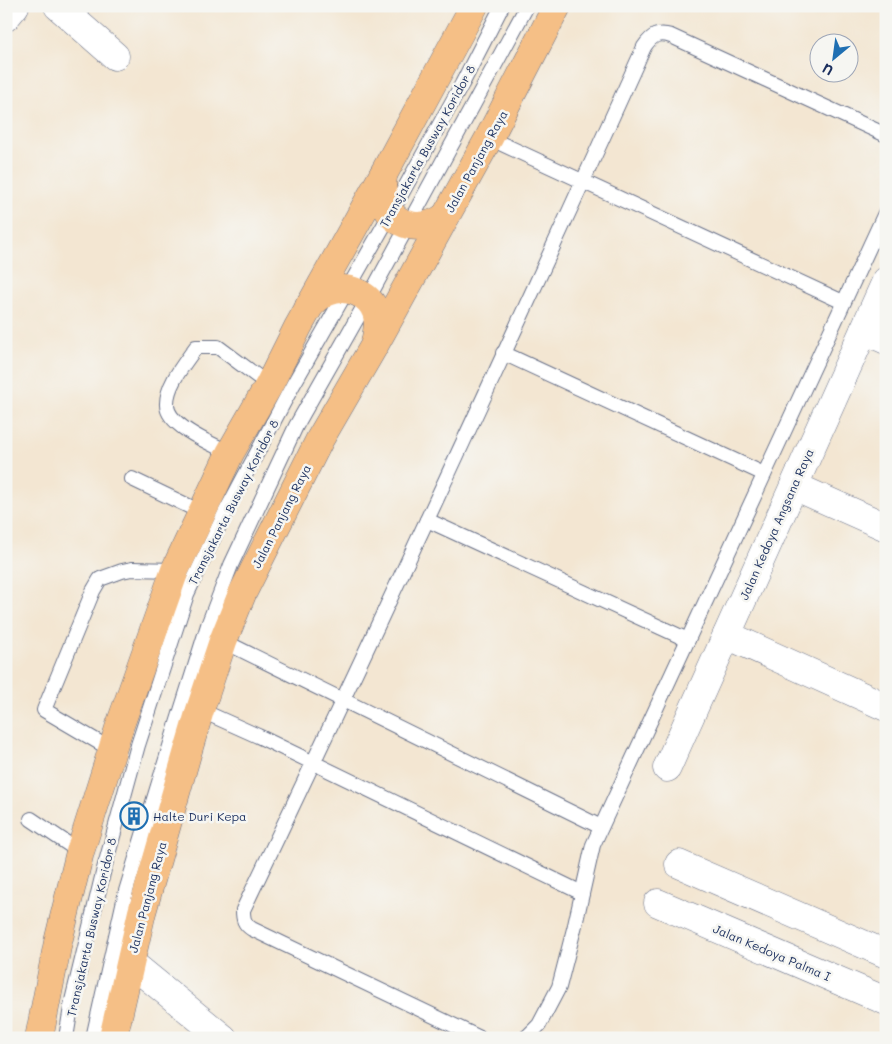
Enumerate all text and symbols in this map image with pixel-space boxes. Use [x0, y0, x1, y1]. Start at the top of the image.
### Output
north arrow [810, 32, 860, 82]
text: U [819, 59, 836, 81]
street label: Transjakarta Busway Koridor 8 [376, 62, 478, 230]
street label: Jalan Panjang Raya [441, 107, 511, 215]
street label: Transjakarta Busway Koridor 8 [184, 417, 282, 587]
street label: Jalan Kedoya Angsana Raya [735, 446, 817, 602]
street label: Jalan Panjang Raya [248, 461, 314, 571]
building icon: Halte Duri Kepa [119, 801, 149, 831]
place label: Halte Duri Kepa [153, 808, 247, 824]
street label: Transjakarta Busway Koridor 8 [63, 836, 119, 1018]
street label: Jalan Panjang Raya [124, 840, 170, 954]
street label: Jalan Kedoya Palma I [711, 920, 833, 984]

